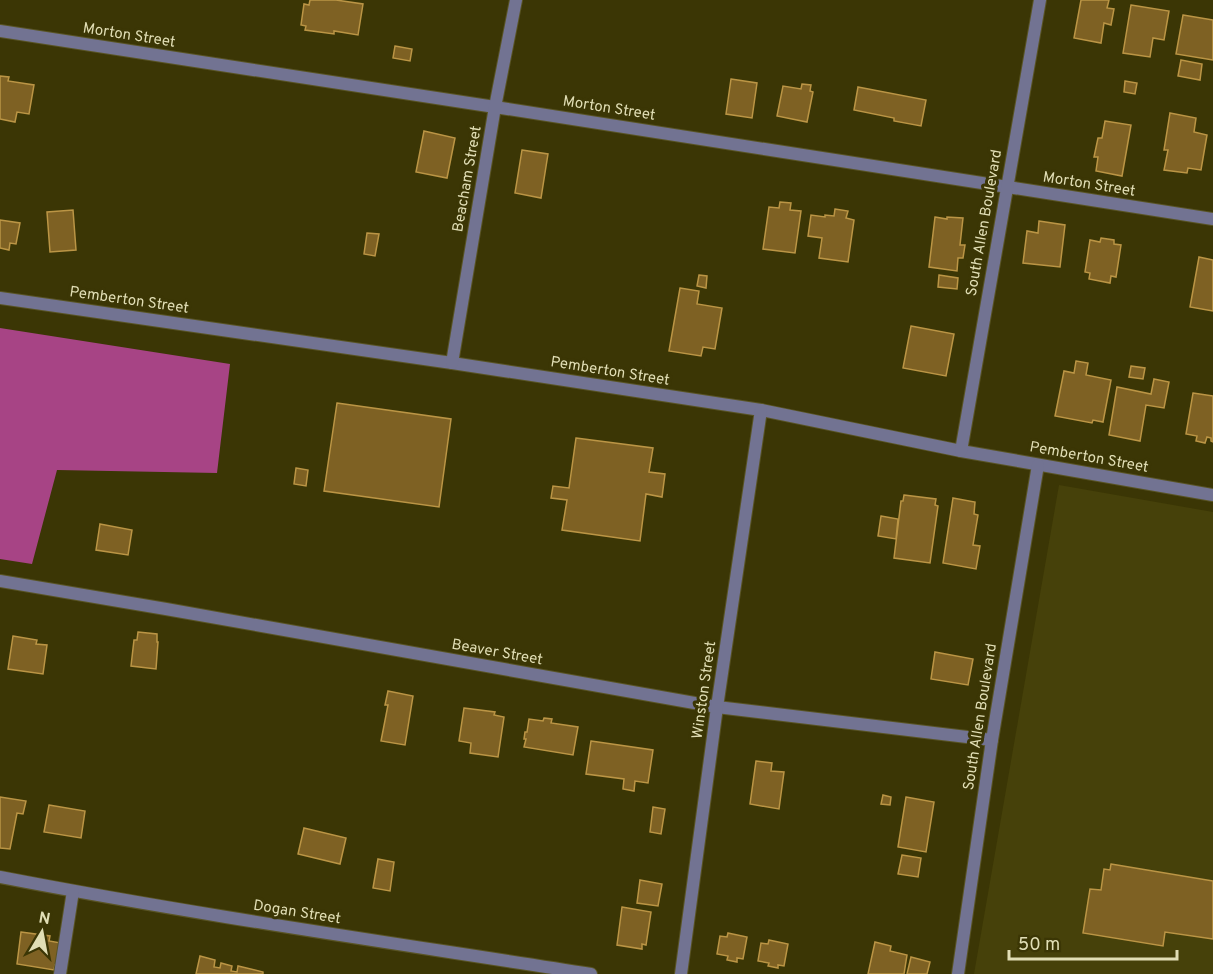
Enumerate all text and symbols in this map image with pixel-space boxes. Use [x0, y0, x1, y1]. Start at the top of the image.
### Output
street label: Morton Street [81, 19, 177, 53]
street label: Morton Street [561, 92, 657, 126]
street label: Beacham Street [449, 124, 487, 234]
street label: South Allen Boulevard [963, 148, 1007, 298]
street label: Morton Street [1041, 168, 1137, 202]
street label: Pemberton Street [68, 283, 190, 319]
street label: Pemberton Street [549, 353, 671, 391]
street label: Pemberton Street [1028, 438, 1150, 478]
street label: Beaver Street [450, 636, 544, 670]
street label: Winston Street [689, 640, 721, 740]
street label: South Allen Boulevard [960, 642, 1002, 792]
street label: Dogan Street [252, 897, 342, 929]
north arrow [12, 902, 72, 962]
text: N [37, 908, 52, 930]
scale bar [1009, 923, 1177, 961]
text: 50 m [1018, 934, 1060, 957]

